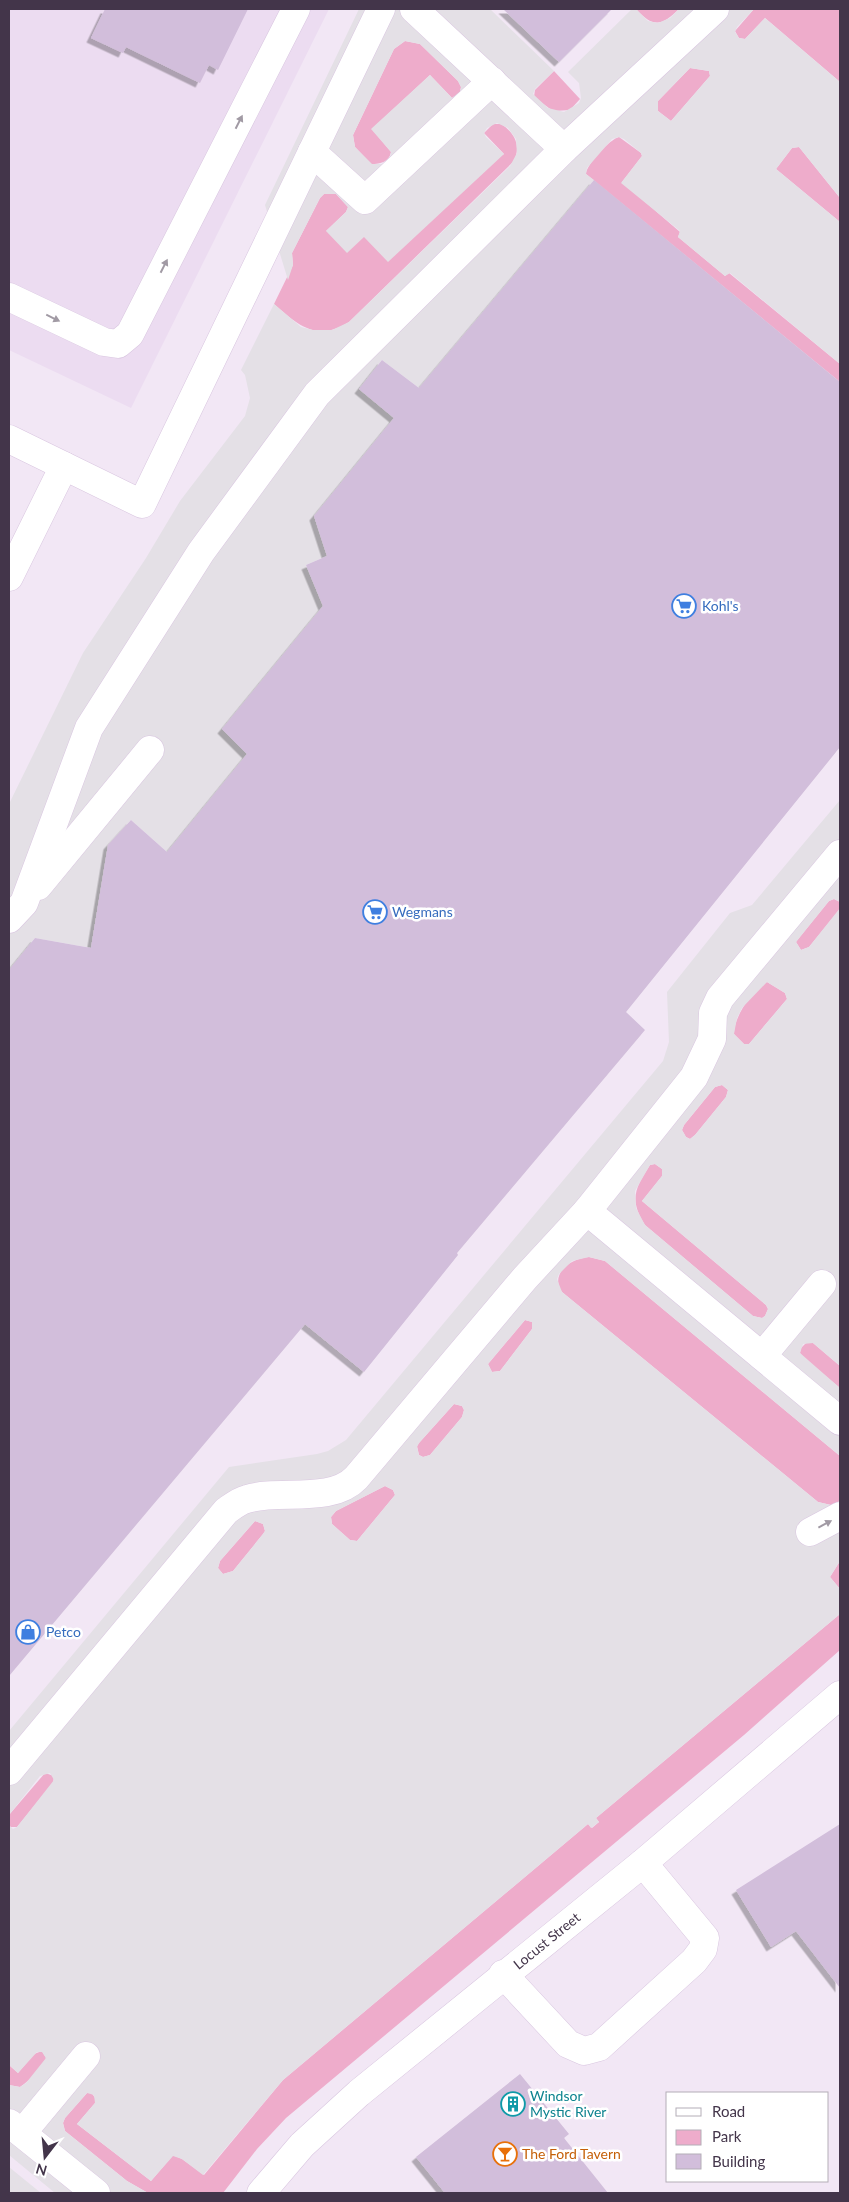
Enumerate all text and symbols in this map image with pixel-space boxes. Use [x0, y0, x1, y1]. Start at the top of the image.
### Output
one-way arrow [235, 114, 243, 129]
one-way arrow [160, 259, 168, 273]
one-way arrow [46, 314, 60, 322]
supermarket icon: Kohl's [671, 593, 697, 619]
place label: Kohl's [702, 597, 739, 614]
supermarket icon: Wegmans [362, 899, 388, 925]
place label: Wegmans [392, 903, 453, 920]
one-way arrow [818, 1520, 833, 1528]
shop icon: Petco [15, 1619, 41, 1645]
place label: Petco [46, 1623, 81, 1640]
street label: Locust Street [510, 1908, 583, 1972]
place label: Windsor Mystic River [530, 2087, 606, 2120]
building icon: Windsor Mystic River [500, 2091, 526, 2117]
legend [666, 2092, 829, 2182]
text: Road [712, 2102, 745, 2120]
text: Park [712, 2127, 742, 2145]
north arrow [20, 2132, 70, 2182]
bar icon: The Ford Tavern [492, 2141, 518, 2167]
place label: The Ford Tavern [522, 2145, 621, 2162]
text: Building [712, 2152, 765, 2170]
text: N [34, 2160, 49, 2180]

